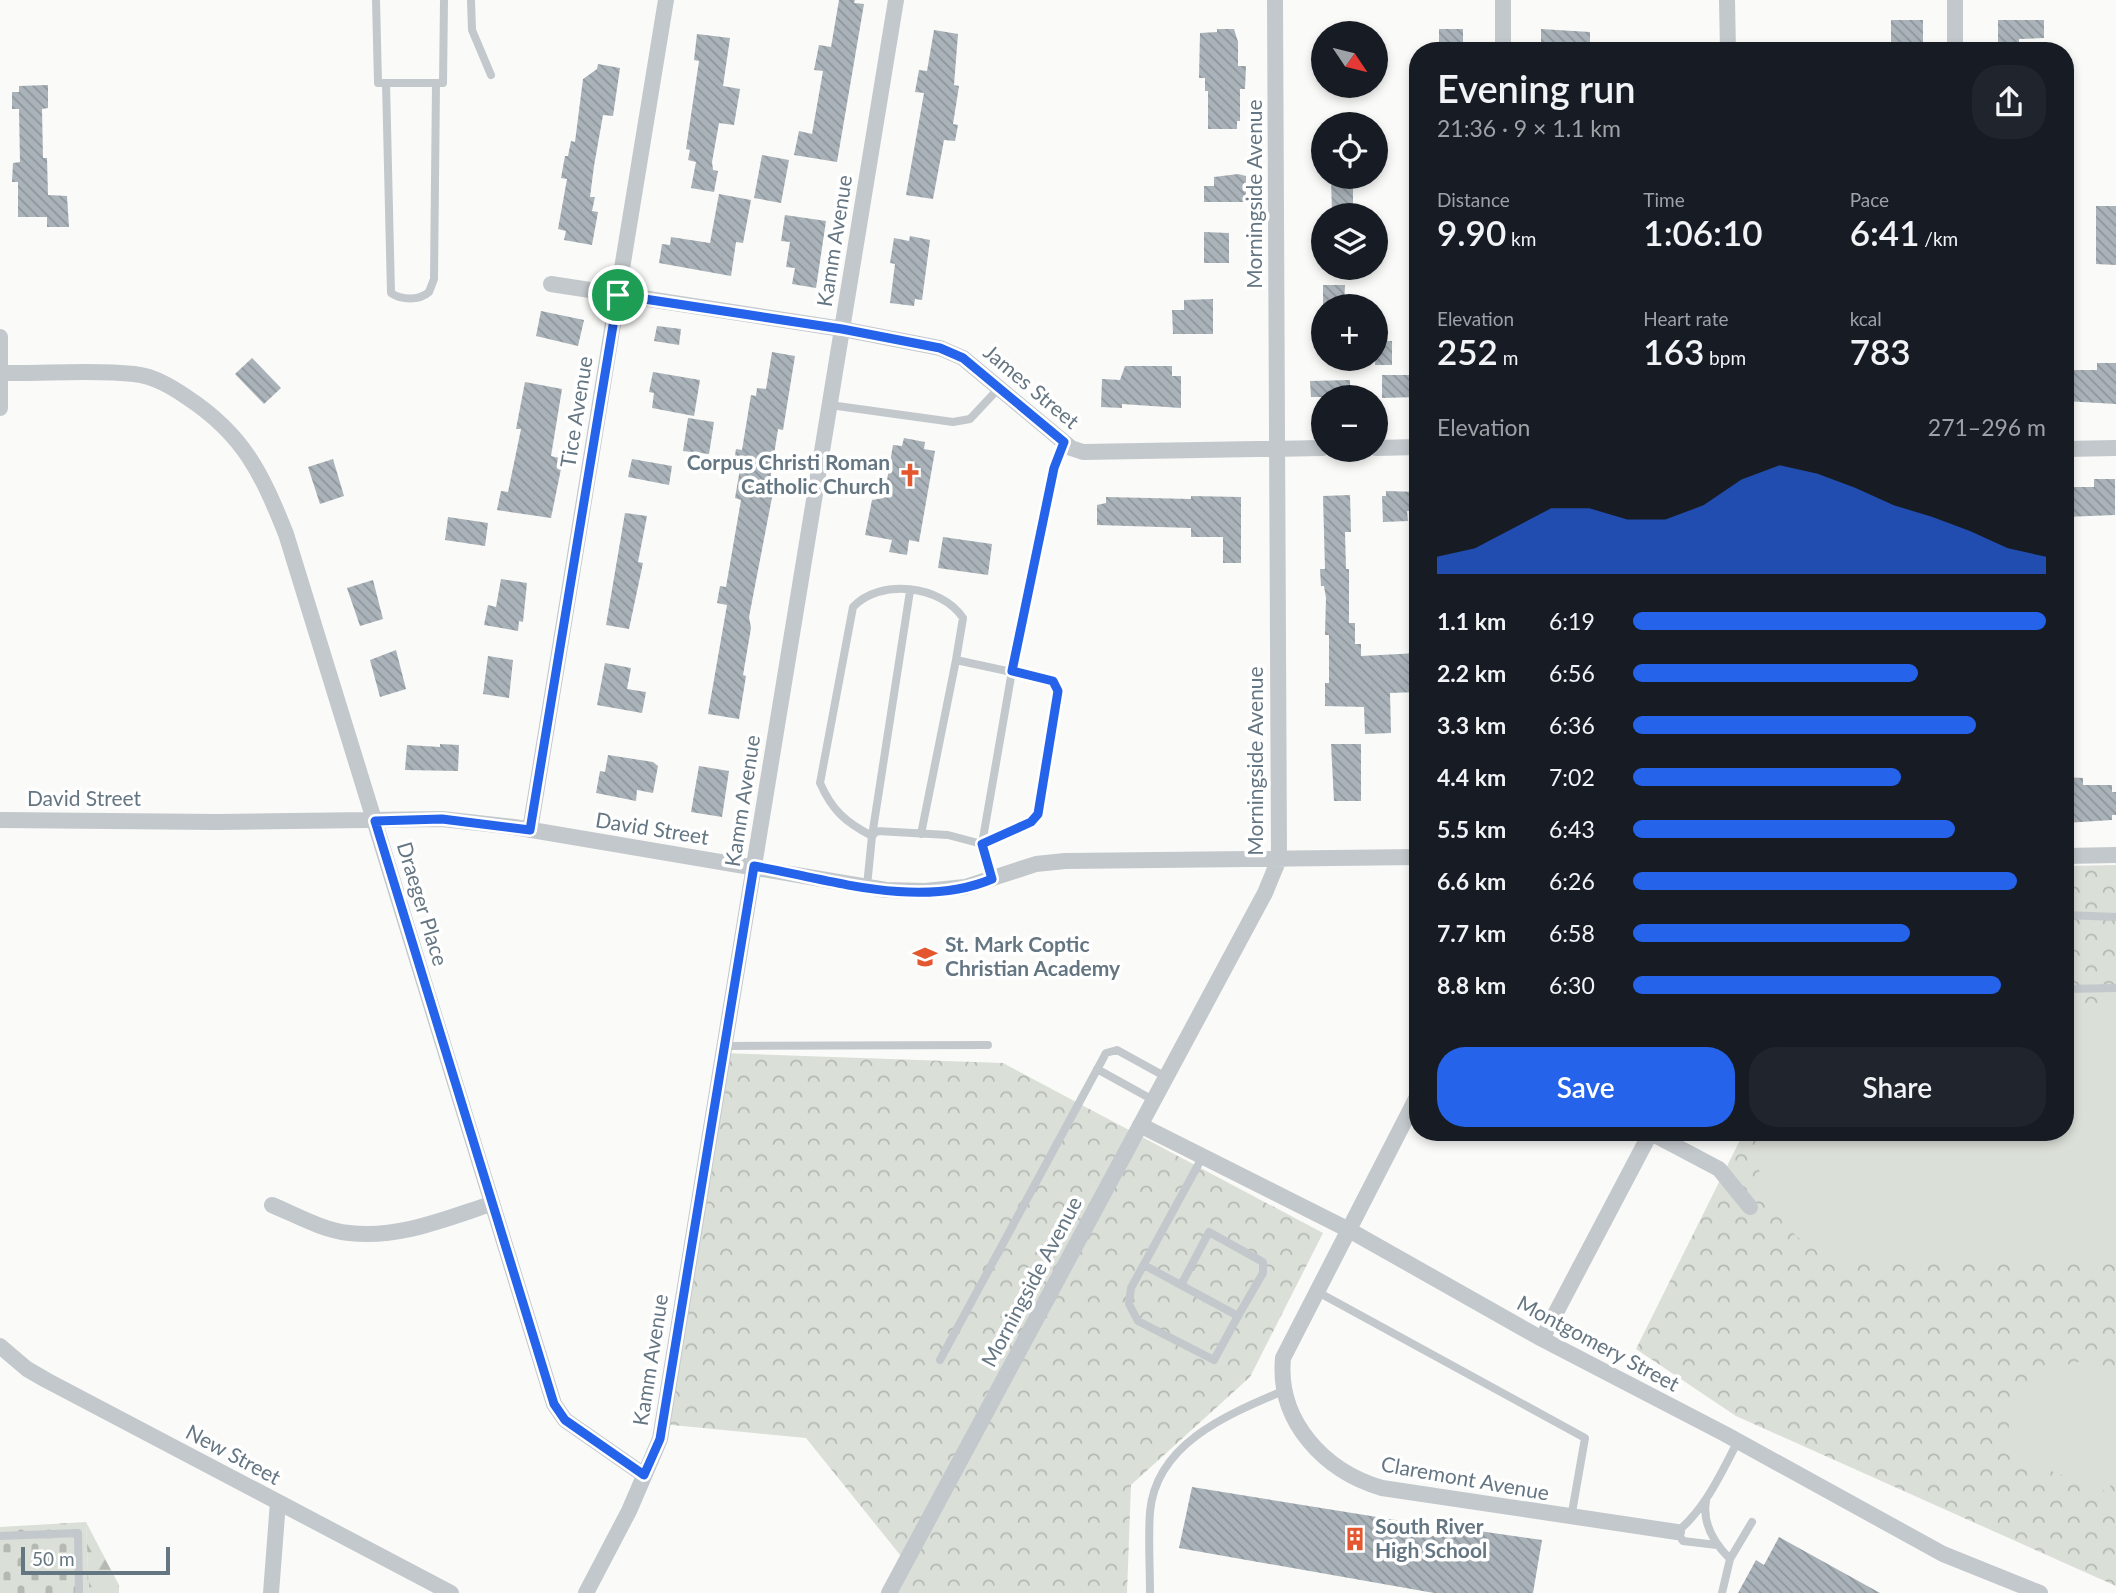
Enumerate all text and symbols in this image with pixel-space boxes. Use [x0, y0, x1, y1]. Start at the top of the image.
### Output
north arrow [1311, 21, 1388, 98]
map controls [1311, 21, 1388, 462]
text: Evening run [1437, 65, 1636, 111]
button: share [1972, 65, 2046, 139]
street label: Morningside Avenue [1241, 99, 1266, 289]
button: locate [1311, 112, 1388, 189]
text: 21:36 · 9 × 1.1 km [1437, 114, 1621, 142]
street label: Kamm Avenue [811, 173, 856, 308]
text: Distance [1437, 188, 1510, 211]
text: Time [1643, 188, 1685, 211]
text: Pace [1850, 188, 1889, 211]
button: layers [1311, 203, 1388, 280]
text: 9.90 [1437, 211, 1506, 253]
text: 1:06:10 [1643, 211, 1763, 253]
text: 6:41 [1850, 211, 1919, 253]
text: km [1506, 227, 1536, 250]
text: /km [1919, 227, 1958, 250]
pin [588, 265, 648, 325]
icon: arrive [599, 276, 637, 314]
button: + [1311, 294, 1388, 371]
text: Elevation [1437, 307, 1514, 330]
text: Heart rate [1643, 307, 1729, 330]
text: kcal [1850, 307, 1882, 330]
text: 252 [1437, 330, 1498, 372]
text: 163 [1643, 330, 1704, 372]
text: 783 [1850, 330, 1911, 372]
street label: James Street [979, 339, 1085, 433]
text: m [1498, 346, 1518, 369]
text: bpm [1704, 346, 1746, 369]
street label: Tice Avenue [554, 354, 597, 469]
button: − [1311, 385, 1388, 462]
text: Elevation [1437, 413, 1530, 441]
text: 271–296 m [1928, 413, 2046, 441]
place label: Corpus Christi Roman Catholic Church [687, 449, 890, 498]
church icon: Corpus Christi Roman Catholic Church [896, 461, 924, 489]
text: 1.1 km [1437, 607, 1506, 635]
text: 6:19 [1549, 607, 1595, 635]
text: 2.2 km [1437, 659, 1506, 687]
text: 6:56 [1549, 659, 1595, 687]
street label: Morningside Avenue [1242, 666, 1267, 856]
text: 3.3 km [1437, 711, 1506, 739]
text: 6:36 [1549, 711, 1595, 739]
street label: Kamm Avenue [719, 733, 764, 868]
text: 4.4 km [1437, 763, 1506, 791]
text: 7:02 [1549, 763, 1595, 791]
street label: David Street [27, 785, 142, 810]
street label: David Street [594, 806, 711, 849]
text: 5.5 km [1437, 815, 1506, 843]
text: 6:43 [1549, 815, 1595, 843]
street label: Draeger Place [393, 839, 454, 968]
text: 6.6 km [1437, 867, 1506, 895]
text: 6:26 [1549, 867, 1595, 895]
text: 7.7 km [1437, 919, 1506, 947]
text: 6:58 [1549, 919, 1595, 947]
place label: St. Mark Coptic Christian Academy [945, 931, 1121, 980]
school or university icon: St. Mark Coptic Christian Academy [911, 943, 939, 971]
text: 8.8 km [1437, 971, 1506, 999]
text: 6:30 [1549, 971, 1595, 999]
button: Save [1437, 1047, 1735, 1127]
button: Share [1749, 1047, 2046, 1127]
street label: Morningside Avenue [975, 1192, 1086, 1371]
street label: Montgomery Street [1513, 1289, 1684, 1396]
street label: Kamm Avenue [627, 1292, 672, 1427]
street label: New Street [182, 1418, 286, 1489]
street label: Claremont Avenue [1379, 1450, 1551, 1505]
place label: South River High School [1375, 1513, 1487, 1562]
building icon: South River High School [1341, 1525, 1369, 1553]
scale bar [21, 1544, 170, 1576]
text: 50 m [32, 1547, 75, 1570]

